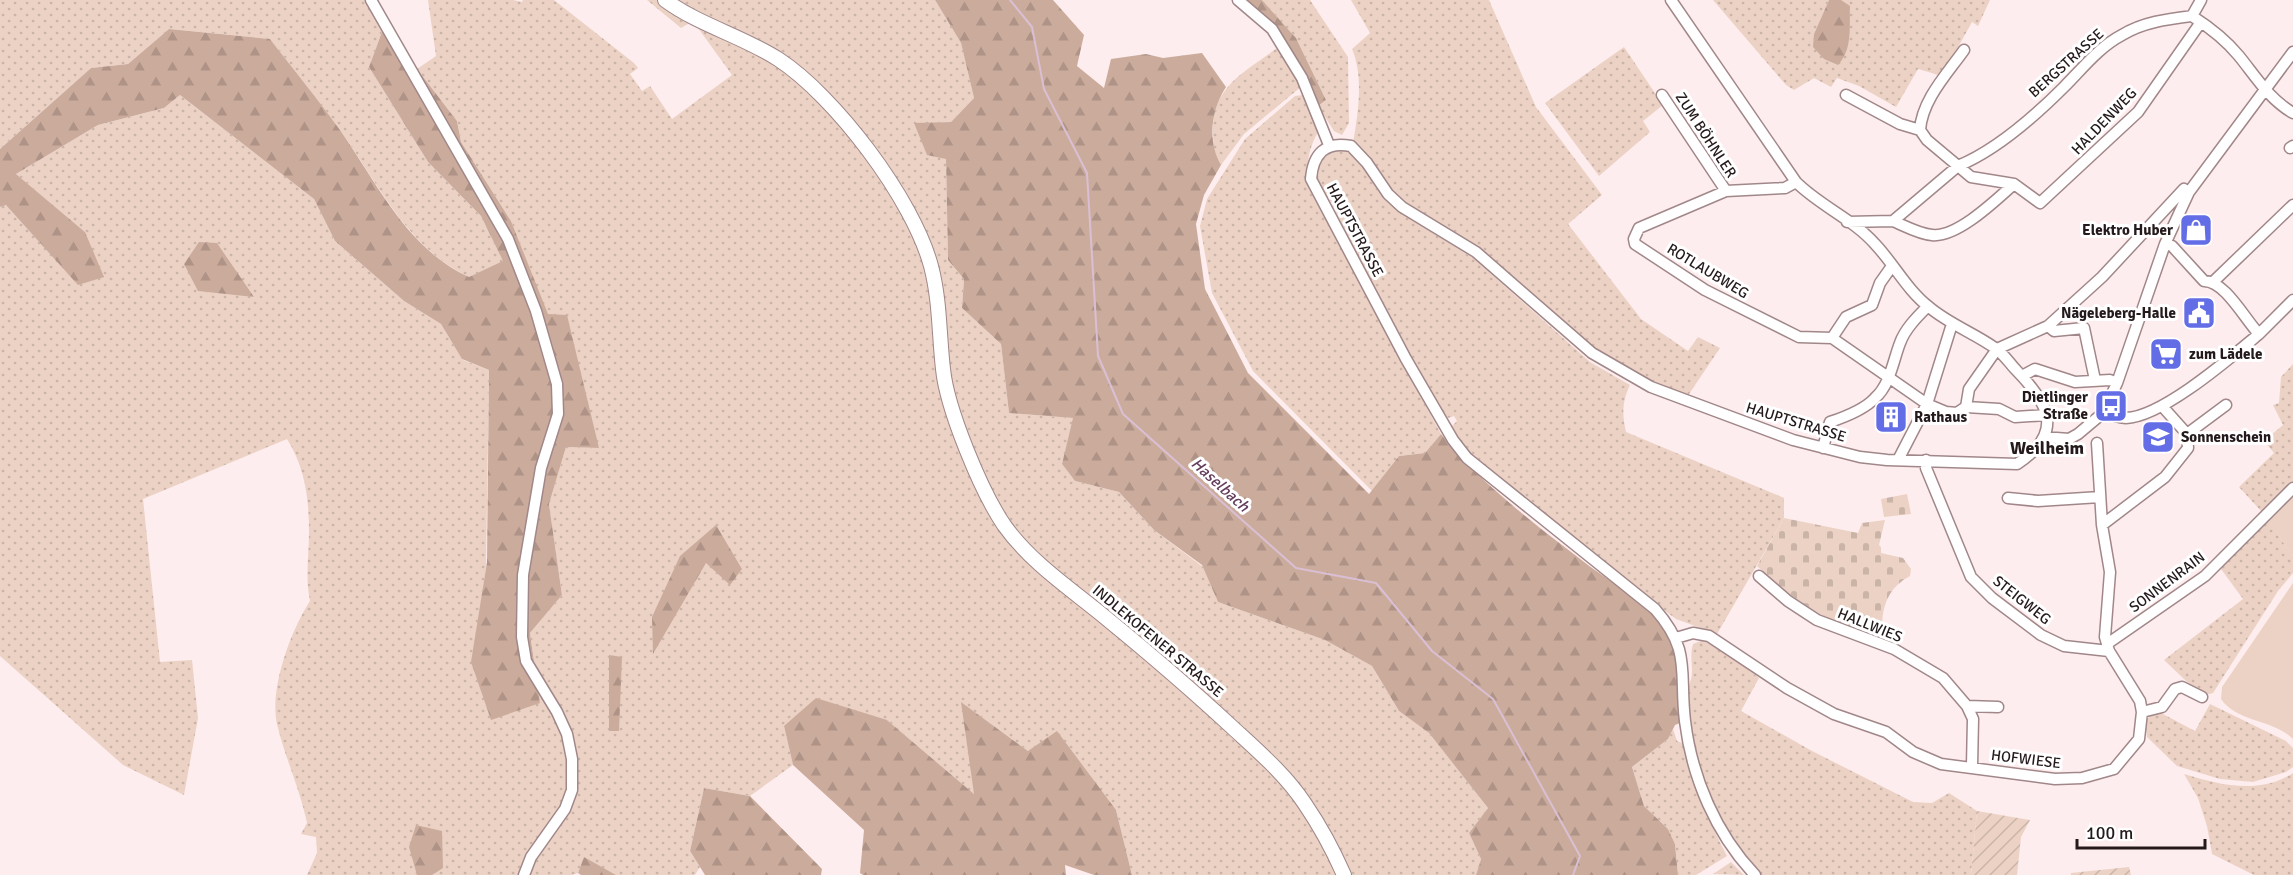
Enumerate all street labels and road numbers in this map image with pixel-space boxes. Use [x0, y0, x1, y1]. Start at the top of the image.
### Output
street label: BERGSTRASSE [2025, 25, 2107, 101]
street label: HALDENWEG [2068, 84, 2140, 158]
street label: ZUM BÖHNLER [1672, 89, 1740, 181]
street label: HAUPTSTRASSE [1323, 180, 1387, 280]
street label: ROTLAUBWEG [1664, 240, 1752, 302]
street label: HAUPTSTRASSE [1744, 398, 1848, 446]
street label: SONNENRAIN [2126, 548, 2208, 616]
street label: STEIGWEG [1989, 572, 2055, 628]
street label: INDLEKOFENER STRASSE [1089, 581, 1227, 701]
street label: HALLWIES [1835, 604, 1905, 646]
street label: HOFWIESE [1990, 746, 2062, 772]

